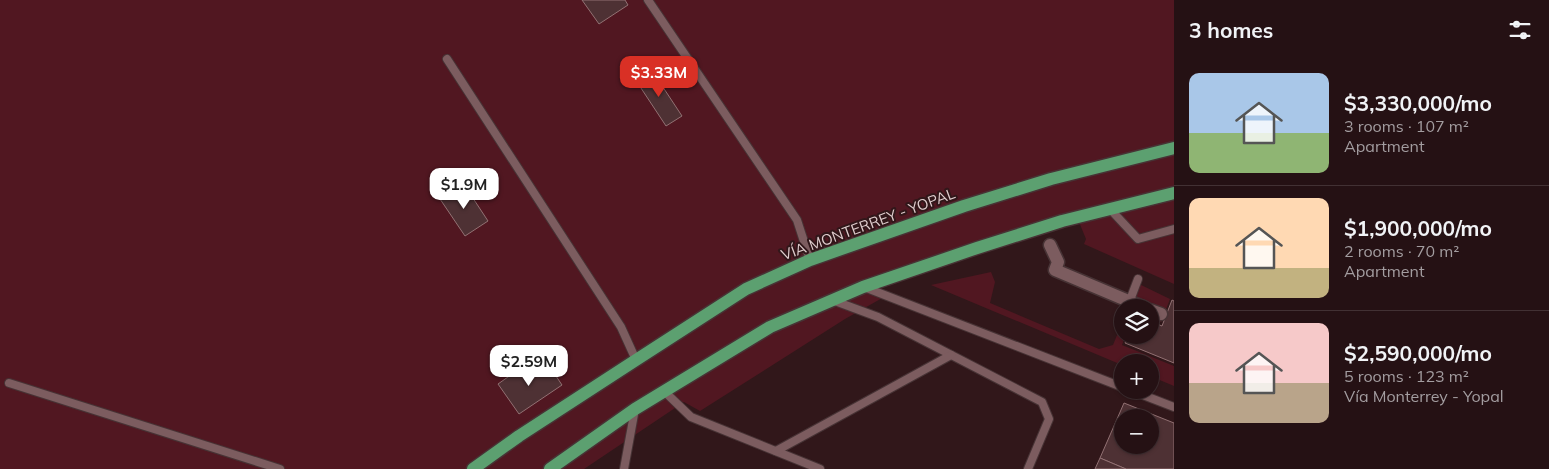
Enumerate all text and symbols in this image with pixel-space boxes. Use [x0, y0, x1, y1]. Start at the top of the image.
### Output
icon: filters [1506, 16, 1534, 44]
text: 3 homes [1189, 17, 1273, 43]
pin: $3.33M [618, 56, 700, 98]
text: $3.33M [631, 62, 687, 82]
text: $3,330,000/mo [1344, 90, 1492, 116]
icon: home [1229, 93, 1289, 153]
text: 3 rooms · 107 m² [1344, 116, 1469, 136]
text: Apartment [1344, 136, 1425, 156]
pin: $1.9M [429, 168, 499, 210]
text: $1.9M [441, 174, 487, 194]
street label: VÍA MONTERREY - YOPAL [778, 184, 958, 264]
text: $1,900,000/mo [1344, 215, 1492, 241]
icon: home [1229, 218, 1289, 278]
text: 2 rooms · 70 m² [1344, 241, 1459, 261]
text: Apartment [1344, 261, 1425, 281]
map controls [1114, 299, 1159, 454]
button: layers [1114, 299, 1159, 344]
text: $2,590,000/mo [1344, 340, 1492, 366]
icon: home [1229, 343, 1289, 403]
pin: $2.59M [488, 344, 570, 387]
text: $2.59M [501, 351, 557, 371]
button: + [1114, 354, 1159, 399]
text: 5 rooms · 123 m² [1344, 366, 1469, 386]
text: Vía Monterrey - Yopal [1344, 386, 1504, 406]
button: − [1114, 409, 1159, 454]

